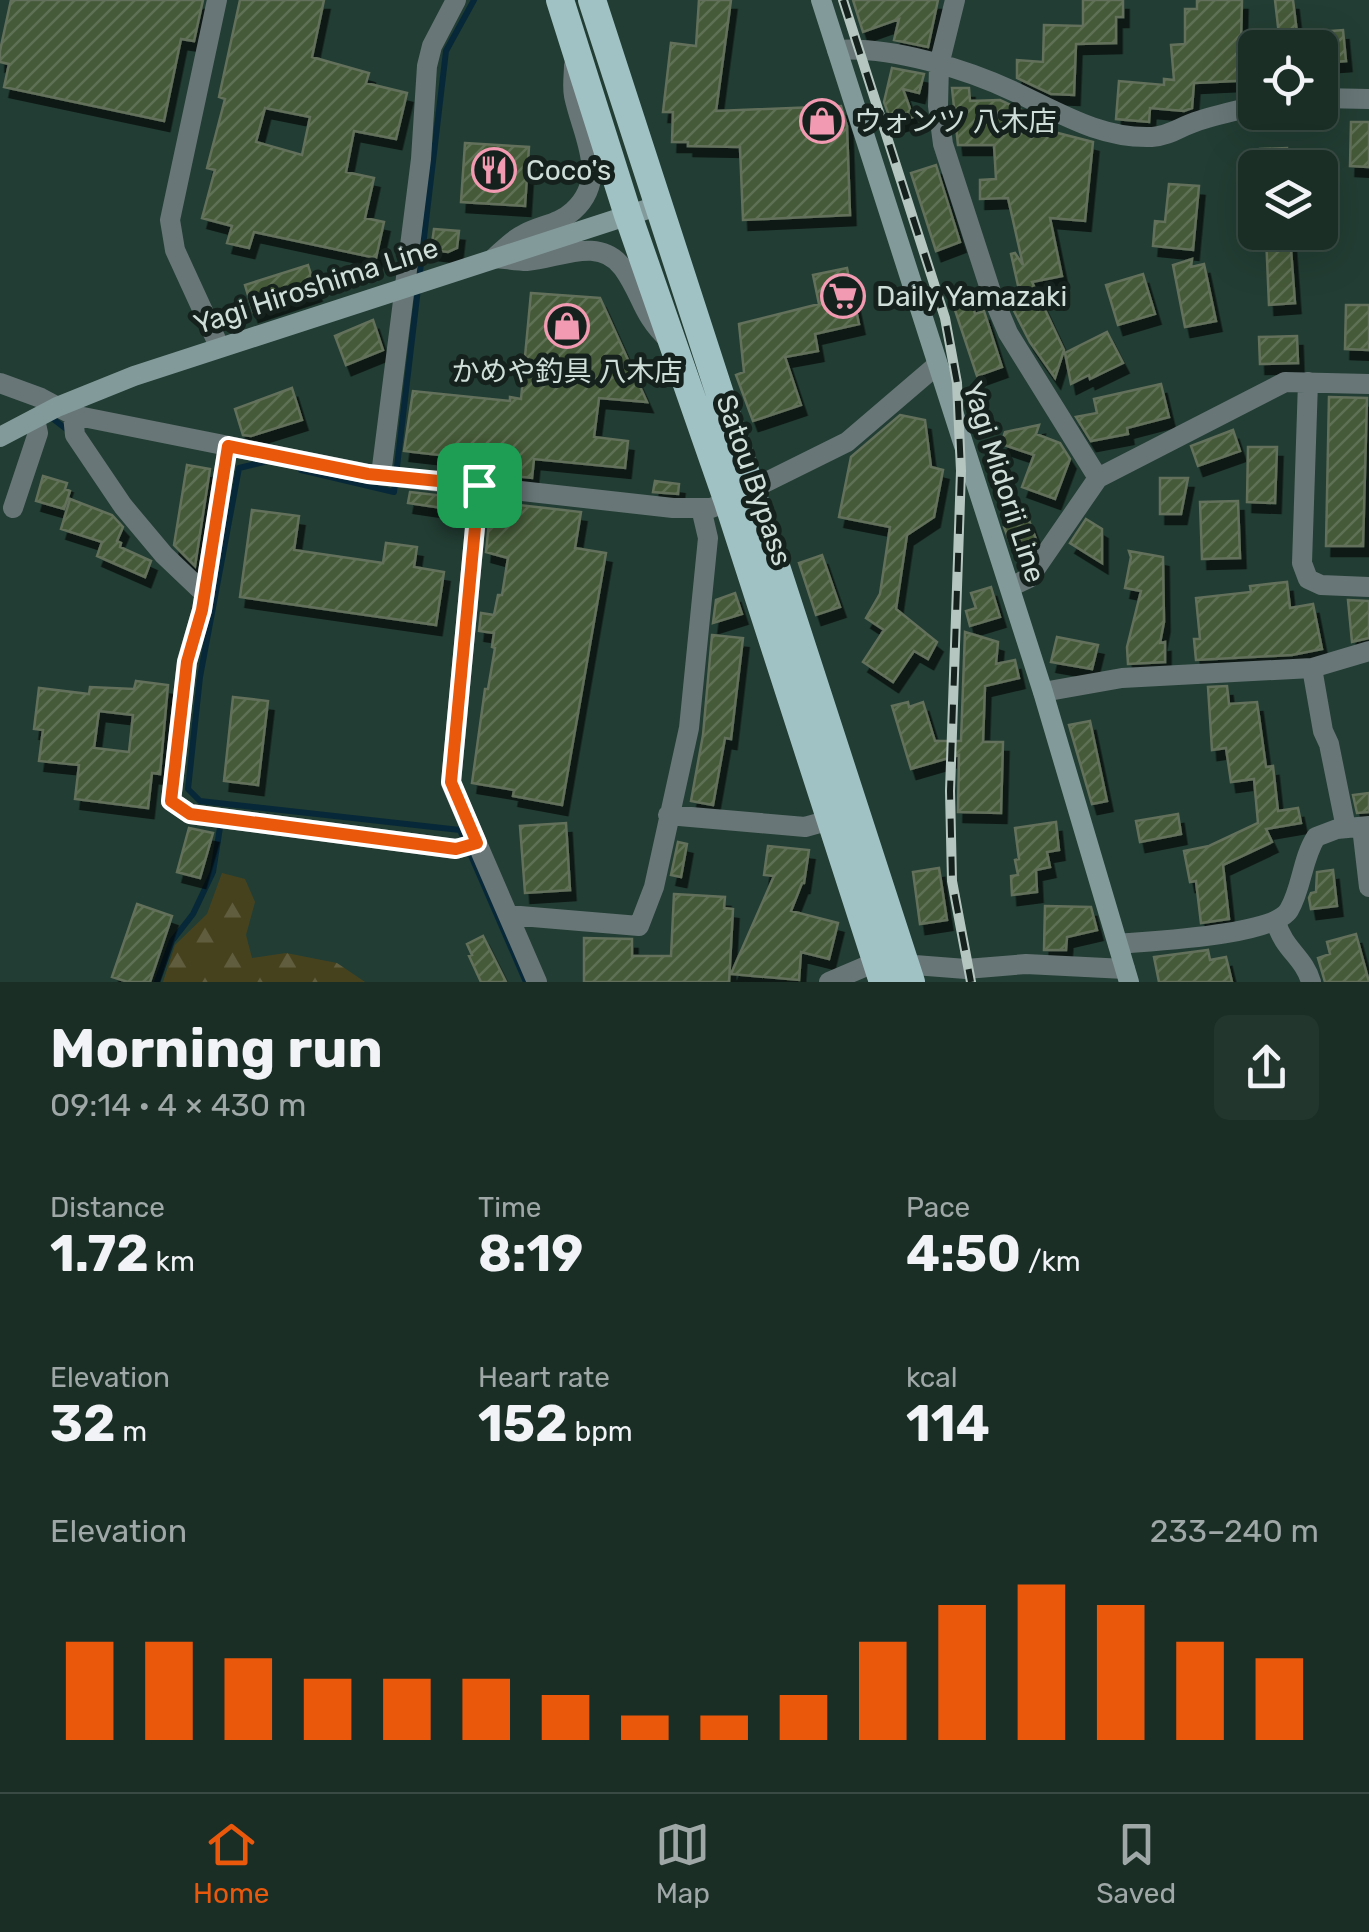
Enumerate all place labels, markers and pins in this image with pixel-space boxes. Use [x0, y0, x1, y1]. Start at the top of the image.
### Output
shop icon: ウォンツ 八木店 [799, 98, 845, 144]
place label: ウォンツ 八木店 [854, 105, 1057, 138]
restaurant icon: Coco's [471, 147, 517, 193]
place label: Coco's [526, 154, 611, 187]
supermarket icon: Daily Yamazaki [820, 273, 866, 319]
place label: Daily Yamazaki [876, 280, 1067, 313]
shop icon: かめや釣具 八木店 [544, 303, 590, 349]
place label: かめや釣具 八木店 [452, 355, 682, 388]
pin [437, 443, 522, 528]

